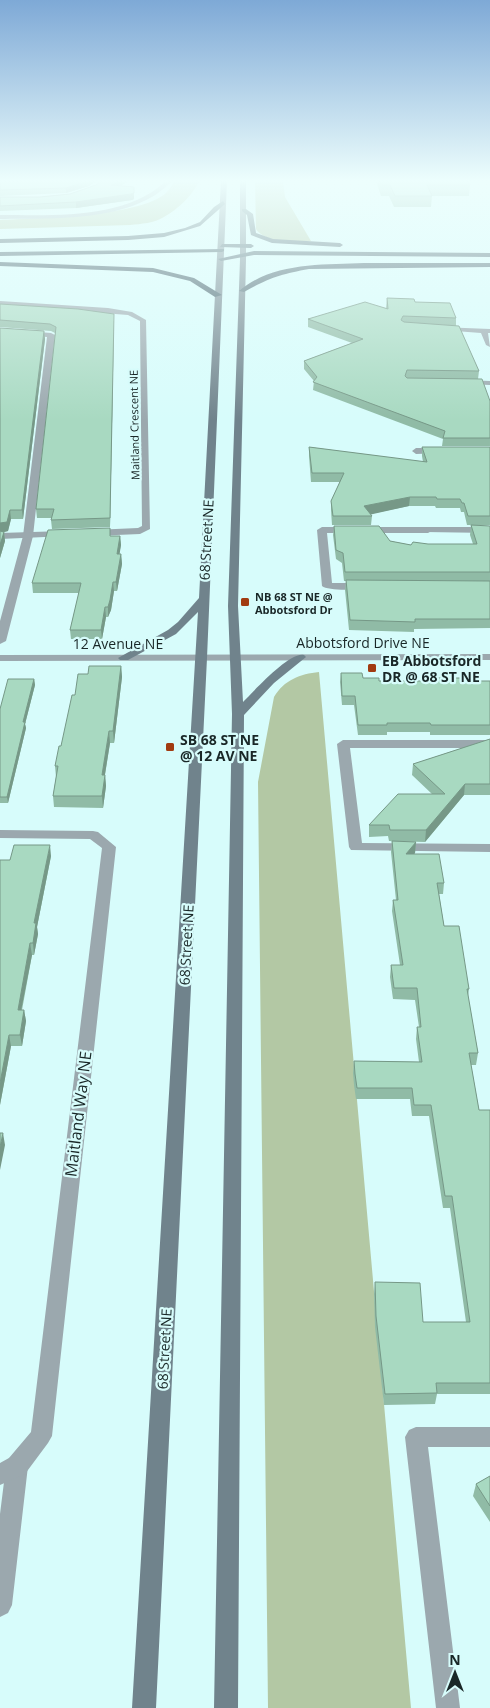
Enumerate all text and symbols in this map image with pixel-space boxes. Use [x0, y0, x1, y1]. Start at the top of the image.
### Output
street label: Maitland Crescent NE [126, 370, 142, 480]
street label: 68 Street NE [194, 499, 218, 581]
place label: NB 68 ST NE @ Abbotsford Dr [255, 589, 333, 617]
marker: NB 68 ST NE @ Abbotsford Dr [239, 596, 251, 608]
street label: Abbotsford Drive NE [296, 633, 430, 652]
street label: 12 Avenue NE [73, 634, 163, 653]
place label: EB Abbotsford DR @ 68 ST NE [382, 651, 481, 686]
marker: EB Abbotsford DR @ 68 ST NE [366, 662, 378, 674]
place label: SB 68 ST NE @ 12 AV NE [180, 730, 259, 765]
marker: SB 68 ST NE @ 12 AV NE [164, 741, 176, 753]
street label: 68 Street NE [174, 904, 198, 986]
street label: Maitland Way NE [59, 1050, 97, 1178]
street label: 68 Street NE [152, 1308, 176, 1390]
north arrow [430, 1648, 480, 1698]
text: N [449, 1650, 461, 1669]

